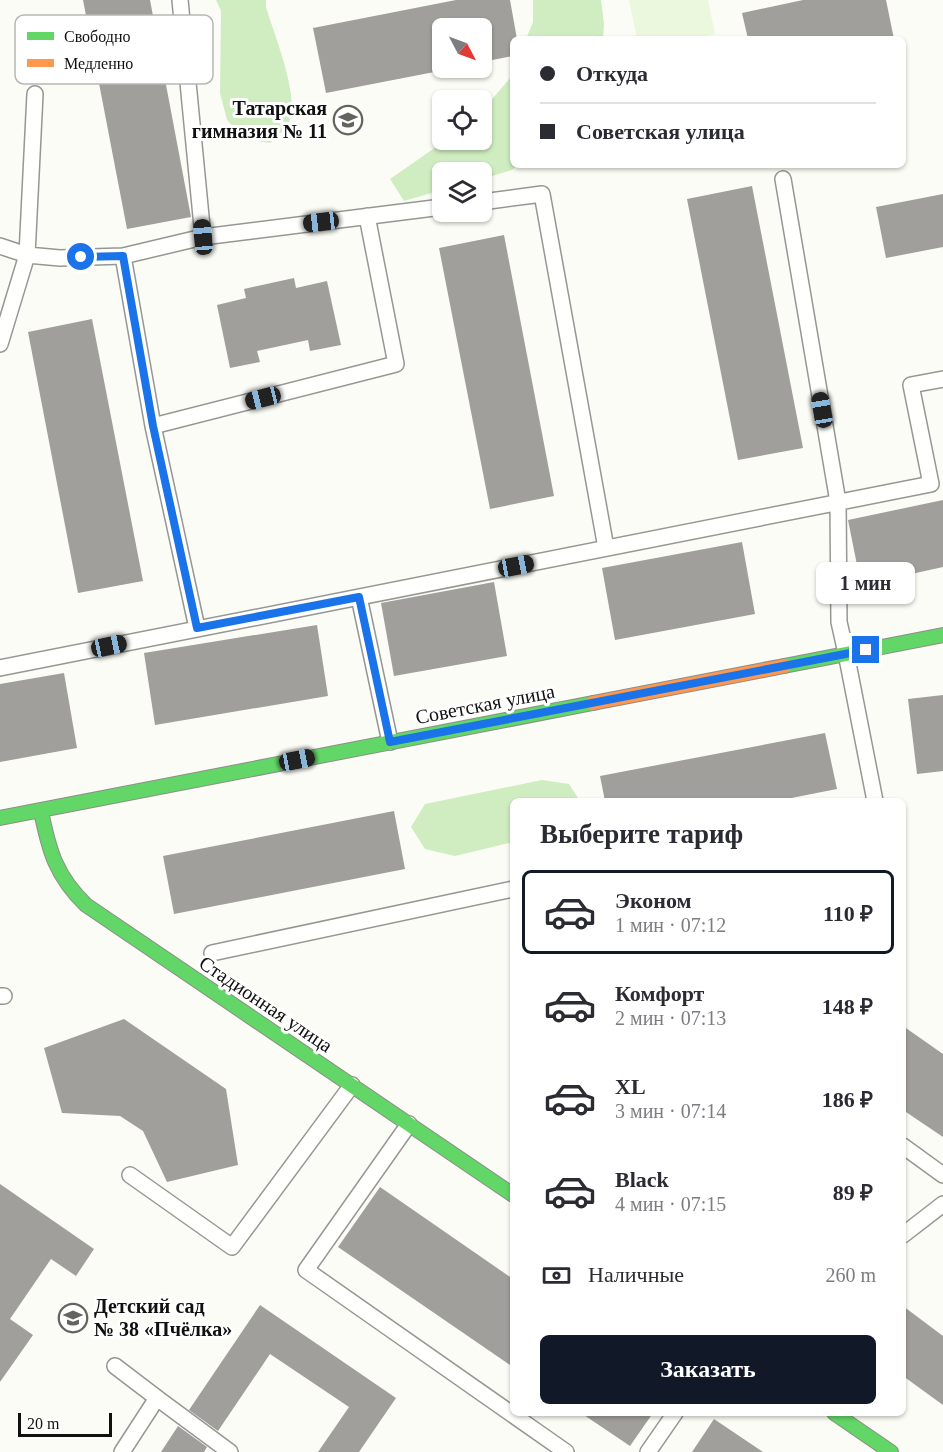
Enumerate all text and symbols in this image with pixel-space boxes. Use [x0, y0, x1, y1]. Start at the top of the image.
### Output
legend [15, 15, 213, 84]
north arrow [432, 18, 492, 78]
map controls [432, 18, 492, 222]
text: Свободно [64, 28, 131, 46]
text: Медленно [64, 55, 133, 73]
text: Откуда [576, 61, 648, 86]
button: locate [432, 90, 492, 150]
place label: Татарская гимназия № 11 [192, 97, 327, 142]
school or university icon: Татарская гимназия № 11 [332, 104, 364, 136]
text: Советская улица [576, 119, 745, 144]
button: layers [432, 162, 492, 222]
car [302, 211, 340, 233]
car [192, 218, 214, 256]
route start [67, 243, 94, 270]
car [243, 385, 283, 411]
car [810, 391, 834, 429]
car [497, 554, 535, 578]
callout: 1 мин [816, 563, 916, 605]
text: 1 мин [840, 572, 891, 594]
car [90, 633, 128, 659]
route end [852, 636, 879, 663]
street label: Советская улица [414, 680, 557, 729]
car [278, 748, 316, 772]
text: Выберите тариф [540, 819, 743, 849]
icon: car [543, 885, 597, 939]
text: Эконом [615, 888, 692, 913]
text: 110 ₽ [823, 901, 873, 926]
text: 1 мин · 07:12 [615, 914, 726, 936]
street label: Стадионная улица [195, 951, 337, 1058]
icon: car [543, 978, 597, 1032]
text: Комфорт [615, 981, 704, 1006]
text: 148 ₽ [822, 994, 873, 1019]
text: 2 мин · 07:13 [615, 1007, 726, 1029]
icon: car [543, 1071, 597, 1125]
text: XL [615, 1074, 646, 1099]
text: 186 ₽ [822, 1087, 873, 1112]
text: 3 мин · 07:14 [615, 1100, 726, 1122]
icon: car [543, 1164, 597, 1218]
text: Black [615, 1167, 669, 1192]
text: 89 ₽ [833, 1180, 873, 1205]
text: 4 мин · 07:15 [615, 1193, 726, 1215]
icon: cash [540, 1259, 573, 1292]
text: Наличные [588, 1262, 684, 1287]
text: 260 m [825, 1264, 876, 1286]
place label: Детский сад № 38 «Пчёлка» [94, 1295, 232, 1340]
school or university icon: Детский сад № 38 «Пчёлка» [57, 1302, 89, 1334]
button: Заказать [540, 1335, 876, 1404]
scale bar [18, 1410, 112, 1438]
text: 20 m [27, 1415, 59, 1432]

